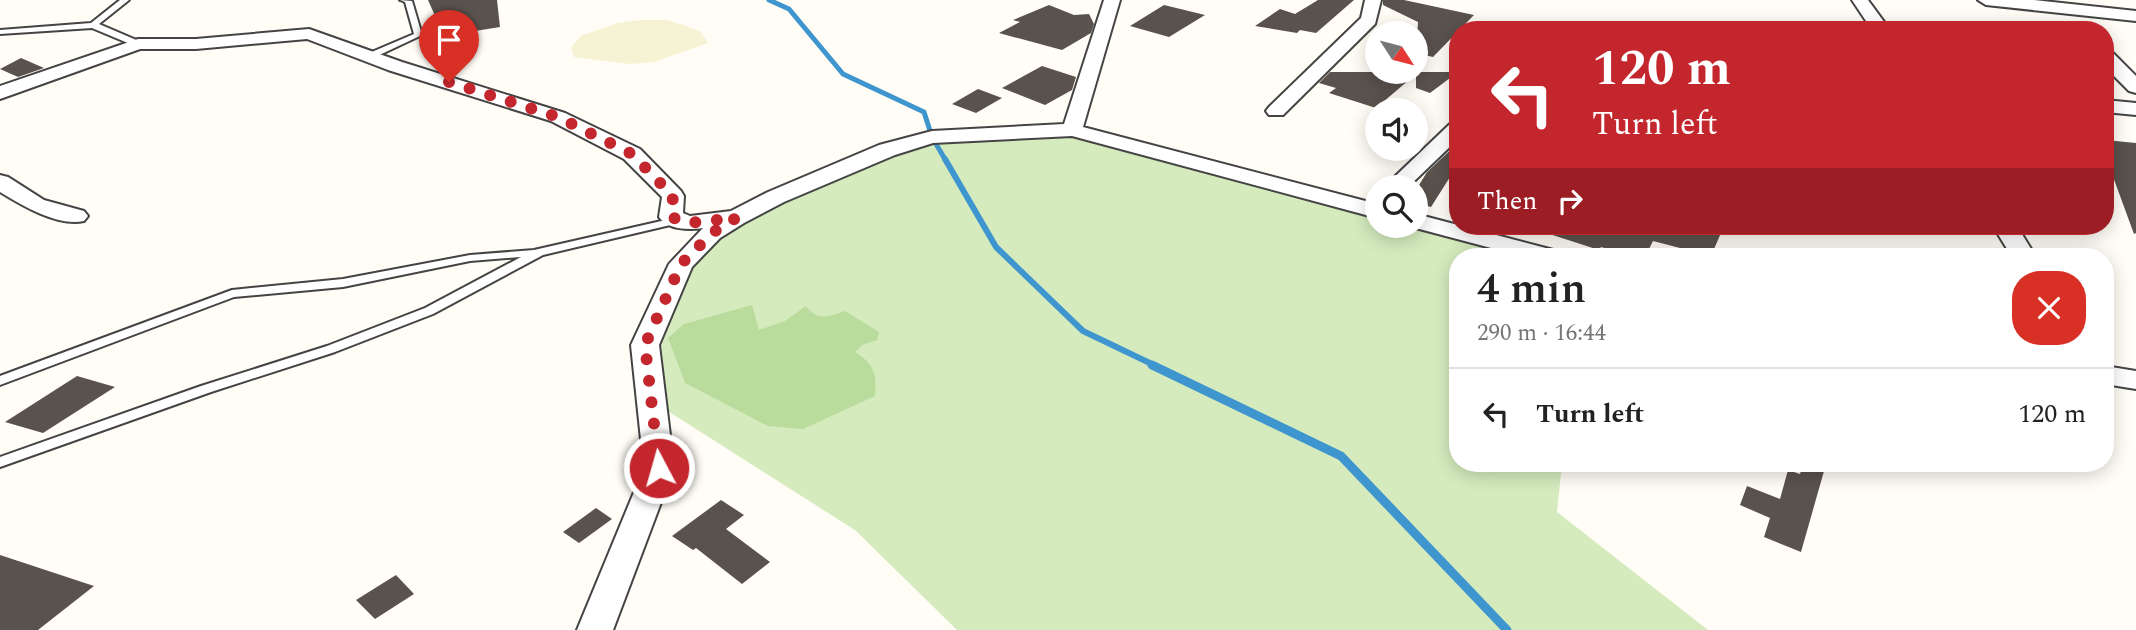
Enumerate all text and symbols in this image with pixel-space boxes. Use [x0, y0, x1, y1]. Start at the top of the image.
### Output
pin [419, 10, 479, 82]
icon: arrive [430, 21, 468, 59]
north arrow [1365, 21, 1428, 84]
map controls [1365, 21, 1428, 238]
text: 120 m [1592, 32, 1731, 107]
icon: left [1477, 49, 1568, 140]
button: sound [1365, 98, 1428, 161]
text: Turn left [1592, 100, 1718, 149]
button: search [1365, 175, 1428, 238]
text: Then [1477, 181, 1537, 221]
icon: right [1551, 182, 1589, 220]
text: 4 min [1477, 258, 1586, 321]
button: close [2012, 271, 2086, 345]
text: 290 m · 16:44 [1477, 316, 1606, 351]
text: Turn left [1536, 394, 1644, 434]
text: 120 m [2018, 394, 2086, 434]
icon: left [1477, 395, 1515, 433]
position arrow [622, 431, 696, 505]

